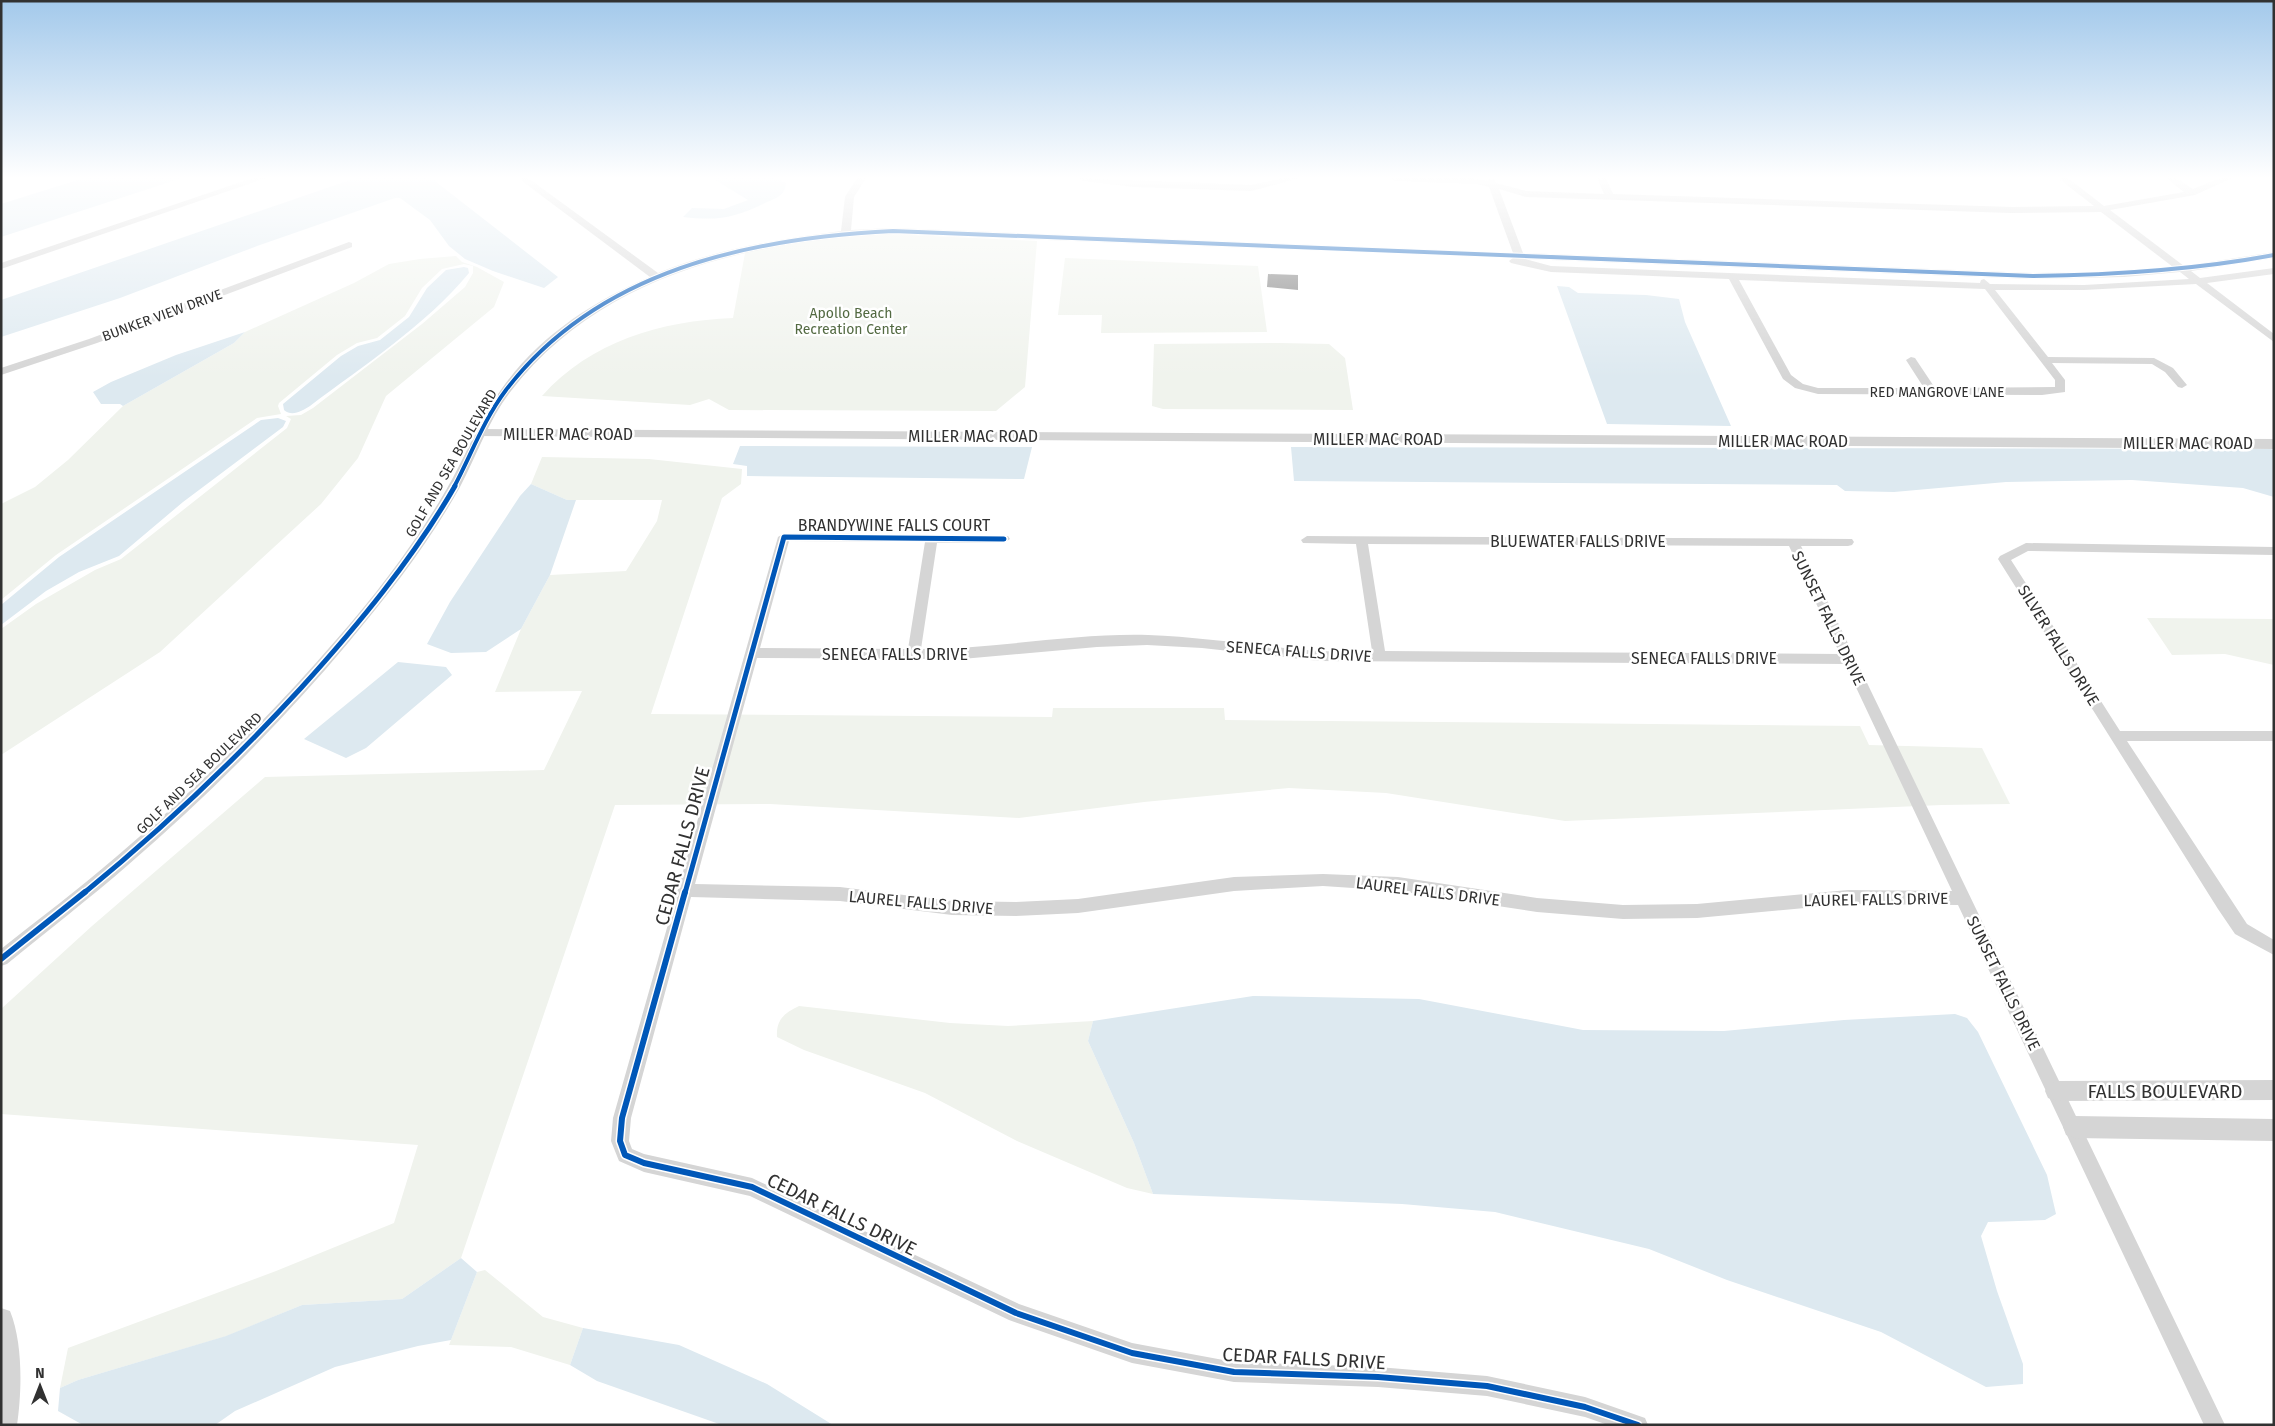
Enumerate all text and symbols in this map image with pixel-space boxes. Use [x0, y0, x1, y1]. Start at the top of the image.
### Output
street label: BUNKER VIEW DRIVE [100, 286, 225, 345]
park label: Apollo Beach Recreation Center [794, 305, 908, 338]
street label: RED MANGROVE LANE [1870, 384, 2005, 401]
street label: GOLF AND SEA BOULEVARD [402, 386, 501, 540]
street label: MILLER MAC ROAD [503, 425, 633, 444]
street label: MILLER MAC ROAD [908, 427, 1038, 446]
street label: MILLER MAC ROAD [1313, 430, 1443, 449]
street label: MILLER MAC ROAD [1718, 432, 1848, 451]
street label: MILLER MAC ROAD [2123, 434, 2253, 453]
street label: BRANDYWINE FALLS COURT [798, 516, 991, 535]
street label: BLUEWATER FALLS DRIVE [1490, 532, 1666, 551]
street label: SUNSET FALLS DRIVE [1788, 548, 1869, 688]
street label: SILVER FALLS DRIVE [2014, 581, 2103, 709]
street label: SENECA FALLS DRIVE [1225, 637, 1372, 666]
street label: SENECA FALLS DRIVE [822, 645, 968, 664]
street label: SENECA FALLS DRIVE [1631, 649, 1777, 668]
street label: GOLF AND SEA BOULEVARD [133, 709, 266, 838]
street label: CEDAR FALLS DRIVE [650, 764, 715, 928]
street label: LAUREL FALLS DRIVE [1355, 873, 1501, 910]
street label: LAUREL FALLS DRIVE [848, 887, 994, 918]
street label: LAUREL FALLS DRIVE [1803, 889, 1949, 910]
street label: SUNSET FALLS DRIVE [1963, 913, 2044, 1053]
street label: FALLS BOULEVARD [2087, 1080, 2243, 1103]
street label: CEDAR FALLS DRIVE [763, 1168, 920, 1261]
street label: CEDAR FALLS DRIVE [1222, 1343, 1386, 1374]
north arrow [15, 1361, 65, 1411]
text: N [35, 1365, 45, 1382]

